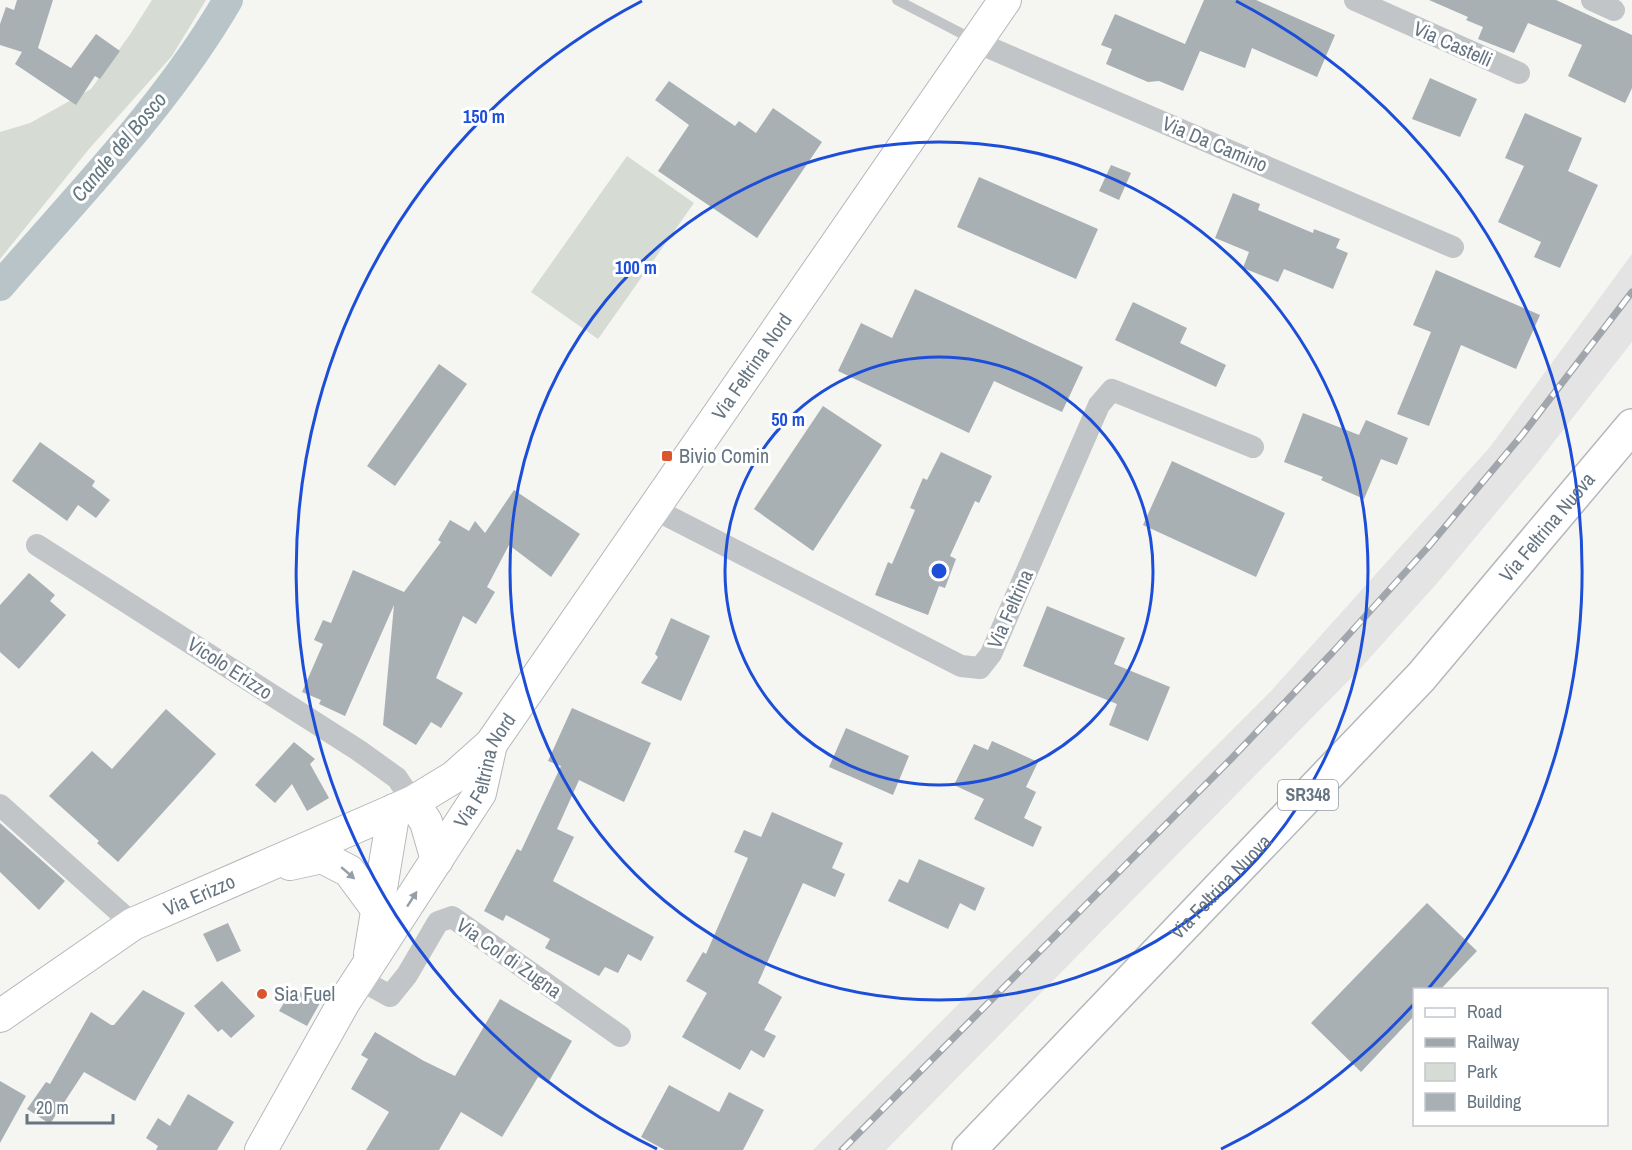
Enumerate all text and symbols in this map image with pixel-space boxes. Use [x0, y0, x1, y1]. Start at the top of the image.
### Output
street label: Via Castelli [1410, 14, 1497, 73]
water label: Canale del Bosco [64, 86, 173, 208]
text: 150 m [463, 104, 505, 129]
street label: Via Da Camino [1158, 109, 1272, 178]
text: 100 m [615, 255, 657, 280]
street label: Via Feltrina Nord [705, 308, 798, 425]
text: 50 m [771, 407, 805, 432]
place label: Bivio Comin [679, 442, 769, 469]
marker: Bivio Comin [660, 449, 674, 463]
street label: Via Feltrina Nuova [1493, 466, 1601, 587]
centre of rings [929, 561, 949, 581]
street label: Via Feltrina [980, 565, 1039, 653]
street label: Vicolo Erizzo [183, 630, 278, 705]
street label: Via Feltrina Nord [447, 708, 521, 833]
road number: SR348 [1278, 780, 1338, 810]
street label: Via Feltrina Nuova [1163, 828, 1277, 945]
one-way arrow [340, 866, 355, 880]
street label: Via Erizzo [159, 867, 239, 922]
one-way arrow [407, 891, 418, 907]
street label: Via Col di Zugna [451, 911, 567, 1004]
place label: Sia Fuel [274, 980, 335, 1007]
marker: Sia Fuel [255, 987, 269, 1001]
legend [1413, 988, 1608, 1126]
text: Road [1467, 999, 1502, 1024]
text: Railway [1467, 1029, 1520, 1054]
text: Park [1467, 1059, 1498, 1084]
scale bar [27, 1087, 112, 1125]
text: Building [1467, 1089, 1522, 1114]
text: 20 m [36, 1095, 69, 1120]

